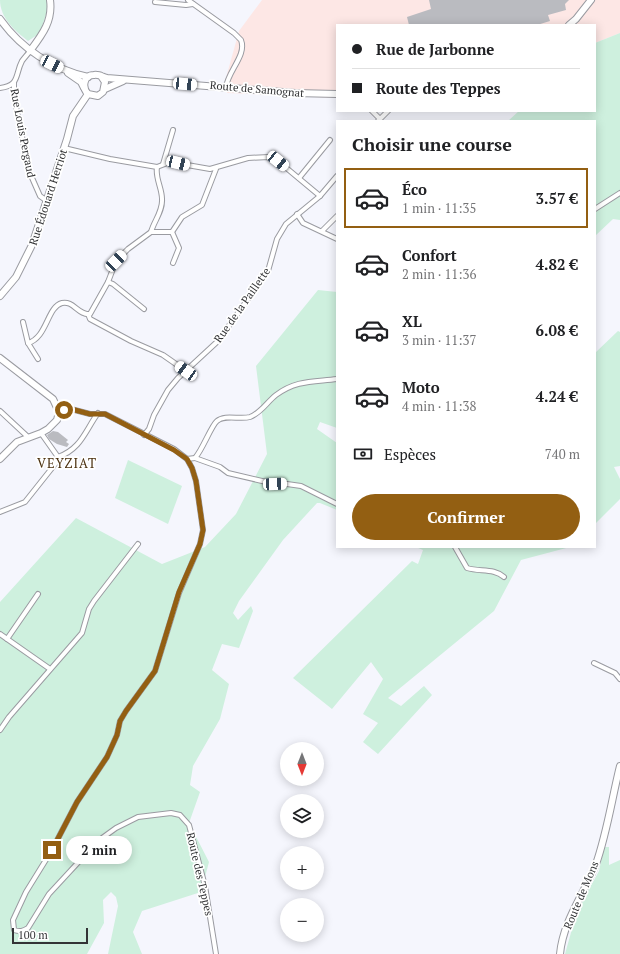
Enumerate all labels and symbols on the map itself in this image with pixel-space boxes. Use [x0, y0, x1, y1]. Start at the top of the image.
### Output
car [39, 53, 65, 75]
car [173, 77, 197, 91]
street label: Route de Samognat [209, 78, 305, 100]
street label: Rue Louis Pergaud [7, 87, 39, 179]
street label: Rue Édouard Herriot [26, 147, 70, 247]
car [265, 149, 291, 173]
car [165, 154, 191, 172]
car [103, 248, 129, 274]
street label: Rue de la Paillette [211, 264, 273, 345]
car [173, 359, 199, 383]
route start [55, 401, 73, 419]
district label: VEYZIAT [37, 454, 97, 472]
car [263, 478, 287, 490]
north arrow [280, 742, 324, 786]
street label: Route des Teppes [184, 831, 216, 917]
callout: 2 min [66, 836, 132, 864]
route end [43, 841, 61, 859]
street label: Route de Mons [560, 859, 602, 931]
scale bar [12, 926, 88, 945]

